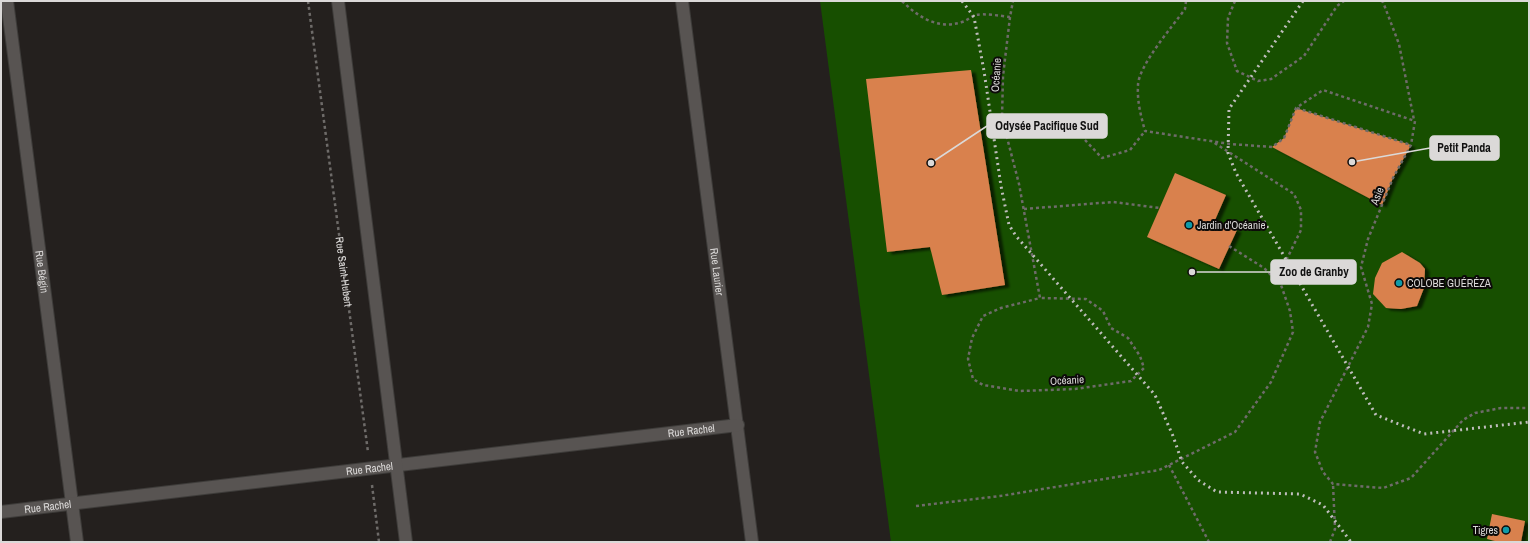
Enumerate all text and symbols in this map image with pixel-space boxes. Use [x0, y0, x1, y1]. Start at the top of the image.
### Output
street label: Océanie [988, 57, 1004, 93]
callout: Odysée Pacifique Sud [987, 114, 1107, 138]
text: Odysée Pacifique Sud [995, 118, 1099, 134]
callout: Petit Panda [1430, 136, 1499, 160]
text: Petit Panda [1437, 140, 1491, 156]
street label: Asie [1367, 185, 1387, 208]
place label: Jardin d'Océanie [1197, 218, 1265, 232]
marker: Jardin d'Océanie [1184, 220, 1194, 230]
street label: Rue Saint-Hubert [332, 236, 356, 308]
street label: Rue Laurier [707, 247, 727, 296]
street label: Rue Bégin [32, 250, 52, 294]
callout: Zoo de Granby [1271, 260, 1356, 284]
text: Zoo de Granby [1279, 264, 1349, 280]
place label: COLOBE GUÉRÉZA [1407, 276, 1492, 290]
marker: COLOBE GUÉRÉZA [1394, 278, 1404, 288]
street label: Océanie [1050, 372, 1084, 388]
street label: Rue Rachel [667, 421, 715, 440]
street label: Rue Rachel [345, 459, 394, 478]
street label: Rue Rachel [23, 497, 72, 516]
place label: Tigres [1473, 523, 1498, 537]
marker: Tigres [1501, 525, 1511, 535]

